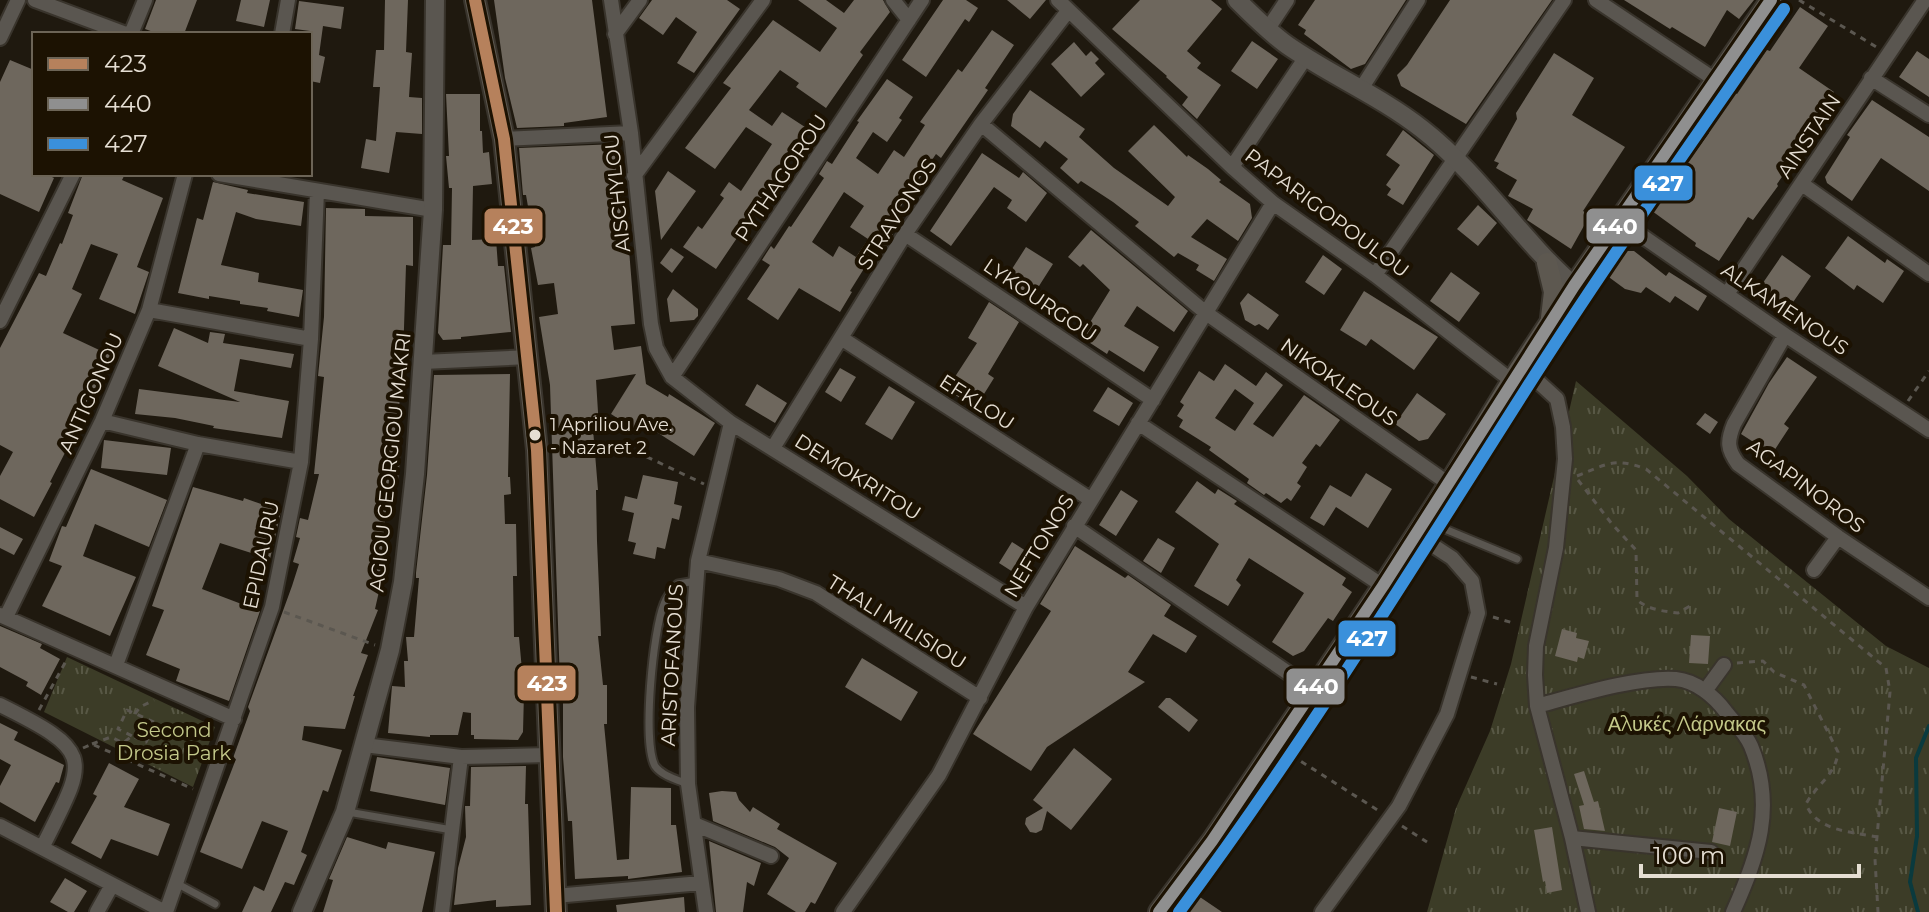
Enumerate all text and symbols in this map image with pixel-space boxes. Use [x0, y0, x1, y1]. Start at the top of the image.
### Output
legend [32, 32, 312, 176]
text: 423 [104, 49, 147, 78]
text: 440 [104, 89, 152, 118]
street label: AINSTAIN [1772, 89, 1846, 183]
street label: PYTHAGOROU [730, 110, 832, 246]
text: 427 [104, 129, 148, 158]
street label: AISCHYLOU [599, 132, 635, 254]
street label: PAPARIGOPOULOU [1240, 143, 1414, 283]
street label: STRAVONOS [852, 154, 942, 274]
line badge: 427 [1633, 164, 1694, 202]
text: 427 [1642, 170, 1684, 197]
line badge: 423 [483, 207, 544, 245]
line badge: 440 [1585, 207, 1646, 245]
text: 423 [492, 213, 534, 240]
text: 440 [1592, 213, 1638, 240]
street label: LYKOURGOU [979, 253, 1101, 347]
street label: ALKAMENOUS [1717, 258, 1853, 360]
street label: ANTIGONOU [54, 329, 128, 457]
street label: AGIOU GEORGIOU MAKRI [364, 331, 416, 593]
street label: NIKOKLEOUS [1276, 333, 1402, 431]
street label: EFKLOU [935, 369, 1019, 435]
place label: 1 Apriliou Ave. - Nazaret 2 [550, 414, 673, 459]
marker: 1 Apriliou Ave. - Nazaret 2 [527, 427, 543, 443]
street label: DEMOKRITOU [790, 429, 926, 525]
street label: AGAPINOROS [1743, 434, 1869, 538]
street label: NEFTONOS [999, 490, 1079, 602]
street label: EPIDAURU [238, 499, 284, 611]
street label: THALI MILISIOU [823, 570, 971, 674]
street label: ARISTOFANOUS [656, 583, 688, 747]
line badge: 427 [1337, 619, 1397, 658]
text: 427 [1346, 625, 1388, 652]
line badge: 423 [516, 664, 577, 702]
line badge: 440 [1285, 667, 1346, 706]
text: 423 [526, 670, 568, 697]
text: 440 [1293, 673, 1339, 700]
park label: Αλυκές Λάρνακας [1608, 712, 1767, 736]
park label: Second Drosia Park [117, 718, 231, 765]
scale bar [1641, 828, 1859, 878]
text: 100 m [1653, 841, 1725, 870]

